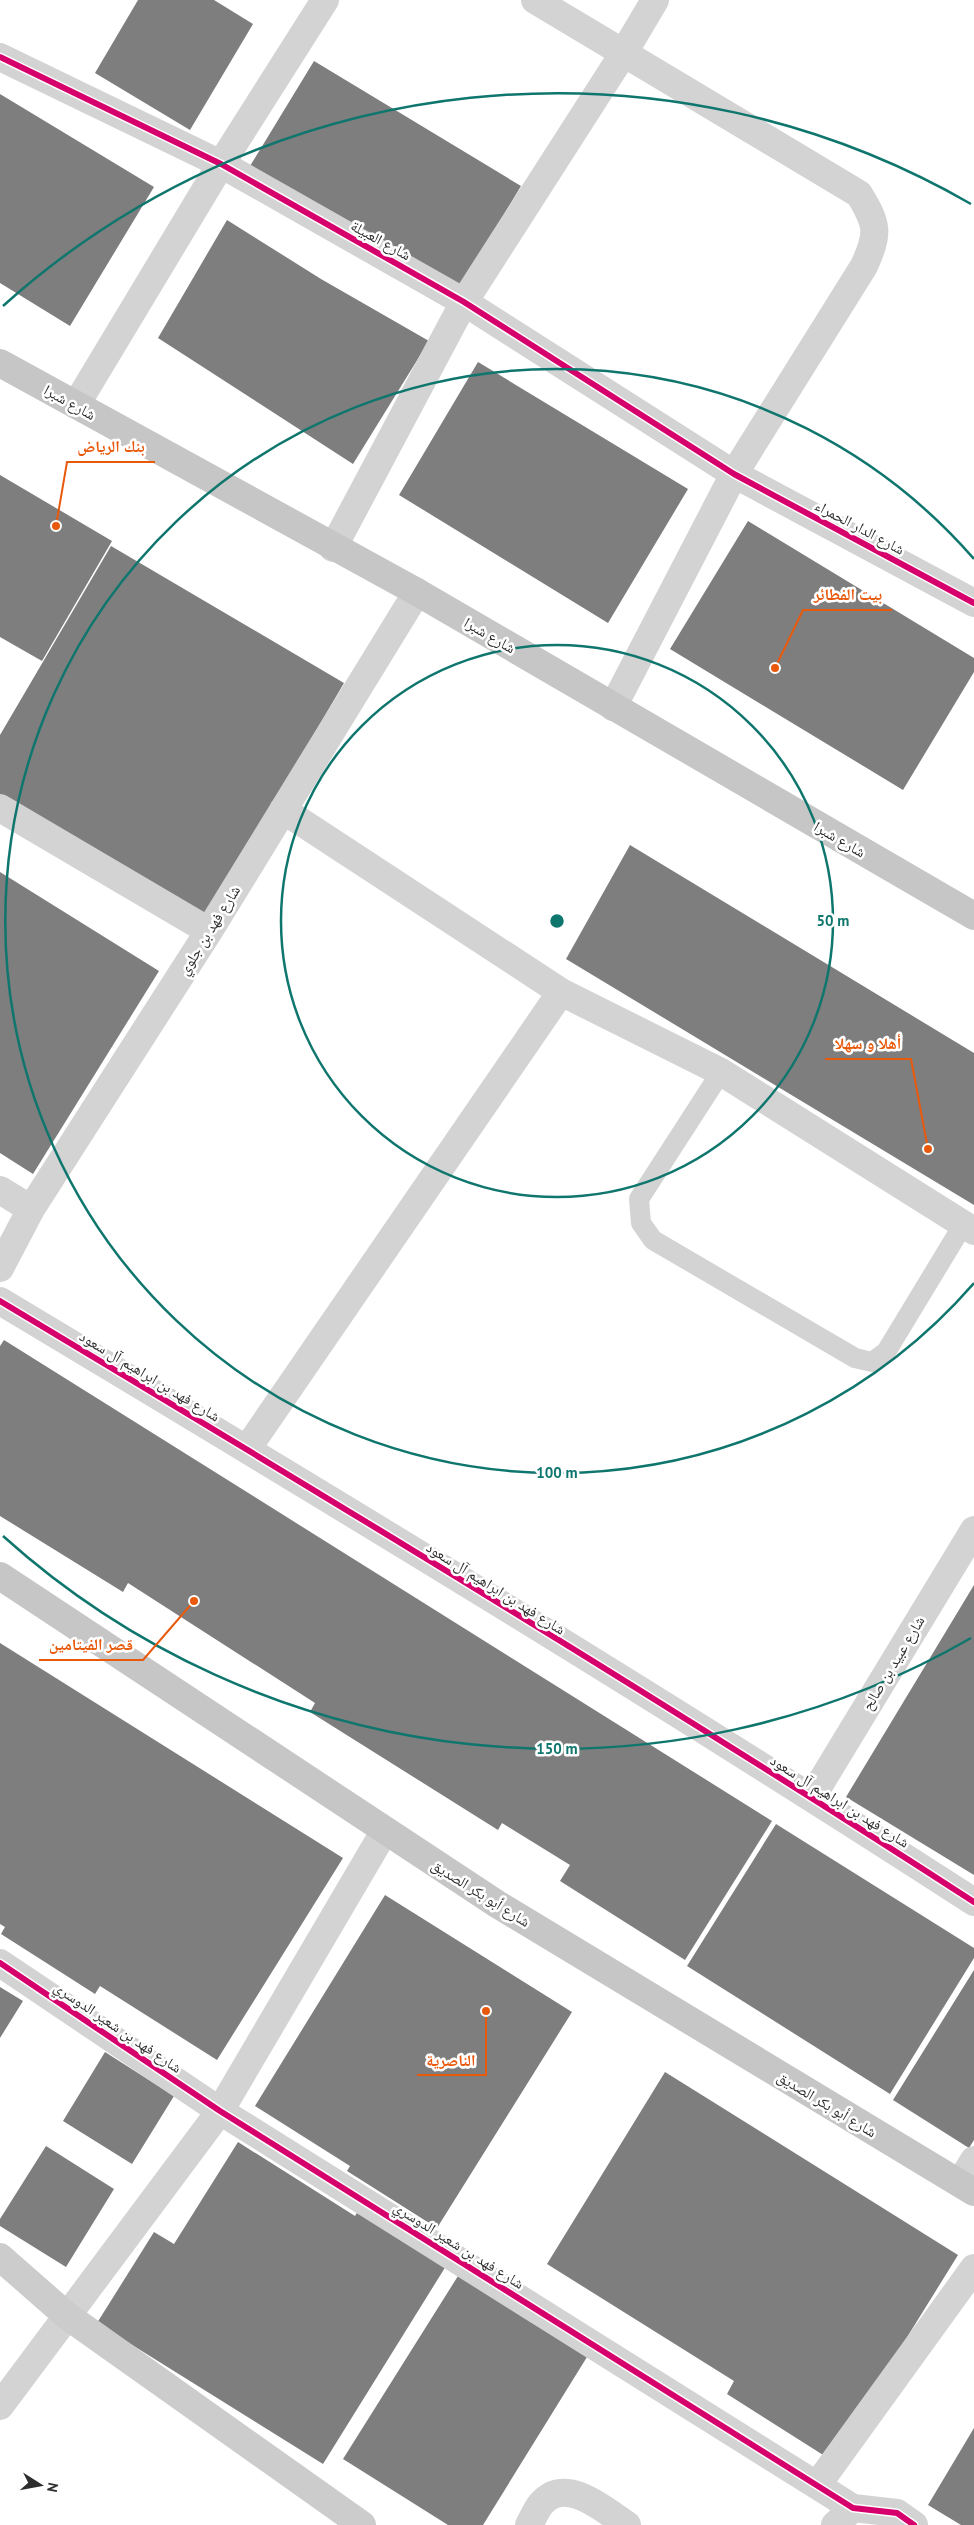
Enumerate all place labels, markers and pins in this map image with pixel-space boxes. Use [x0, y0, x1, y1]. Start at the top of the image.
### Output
callout: بنك الرياض [67, 431, 155, 462]
callout: بيت الفطائر [803, 579, 892, 610]
centre of rings [548, 912, 566, 930]
callout: أهلا و سهلا [825, 1028, 911, 1059]
callout: قصر الفيتامين [39, 1629, 143, 1660]
callout: الناصرية [417, 2044, 486, 2075]

